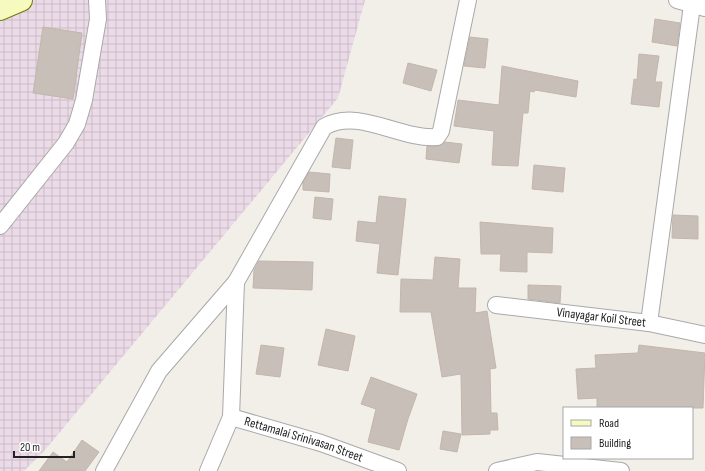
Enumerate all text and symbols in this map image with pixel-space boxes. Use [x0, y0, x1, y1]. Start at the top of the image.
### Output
street label: Vinayagar Koil Street [556, 304, 647, 331]
legend [563, 407, 693, 459]
street label: Rettamalai Srinivasan Street [242, 413, 365, 466]
text: Road [599, 416, 619, 431]
scale bar [14, 433, 74, 459]
text: Building [599, 436, 631, 451]
text: 20 m [20, 440, 40, 455]

